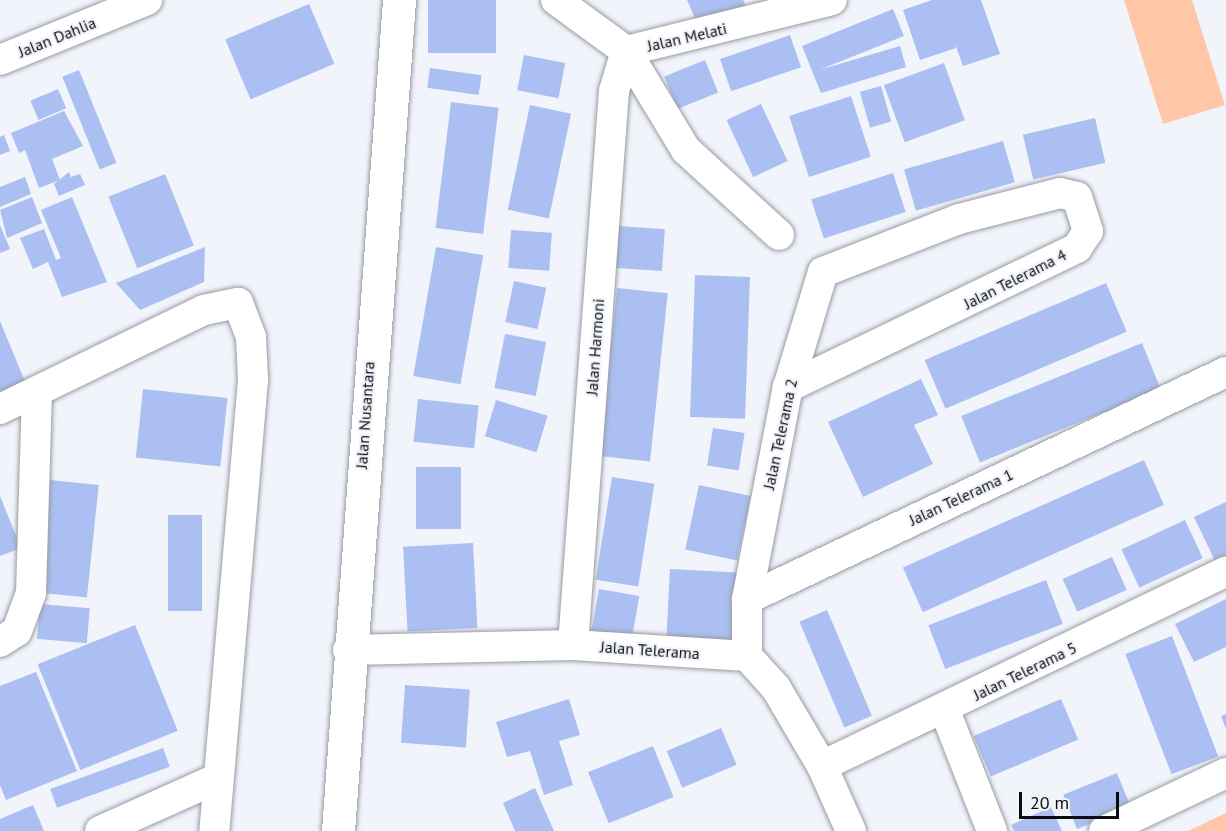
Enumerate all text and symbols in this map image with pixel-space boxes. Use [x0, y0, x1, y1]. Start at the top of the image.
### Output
street label: Jalan Dahlia [15, 13, 99, 61]
street label: Jalan Melati [645, 18, 729, 56]
street label: Jalan Telerama 4 [960, 245, 1070, 313]
street label: Jalan Harmoni [582, 298, 608, 396]
street label: Jalan Nusantara [352, 361, 378, 469]
street label: Jalan Telerama 2 [759, 377, 801, 491]
street label: Jalan Telerama 1 [906, 464, 1016, 530]
street label: Jalan Telerama [599, 637, 701, 663]
street label: Jalan Telerama 5 [970, 638, 1080, 704]
scale bar [1022, 780, 1122, 818]
text: 20 m [1030, 791, 1069, 814]

